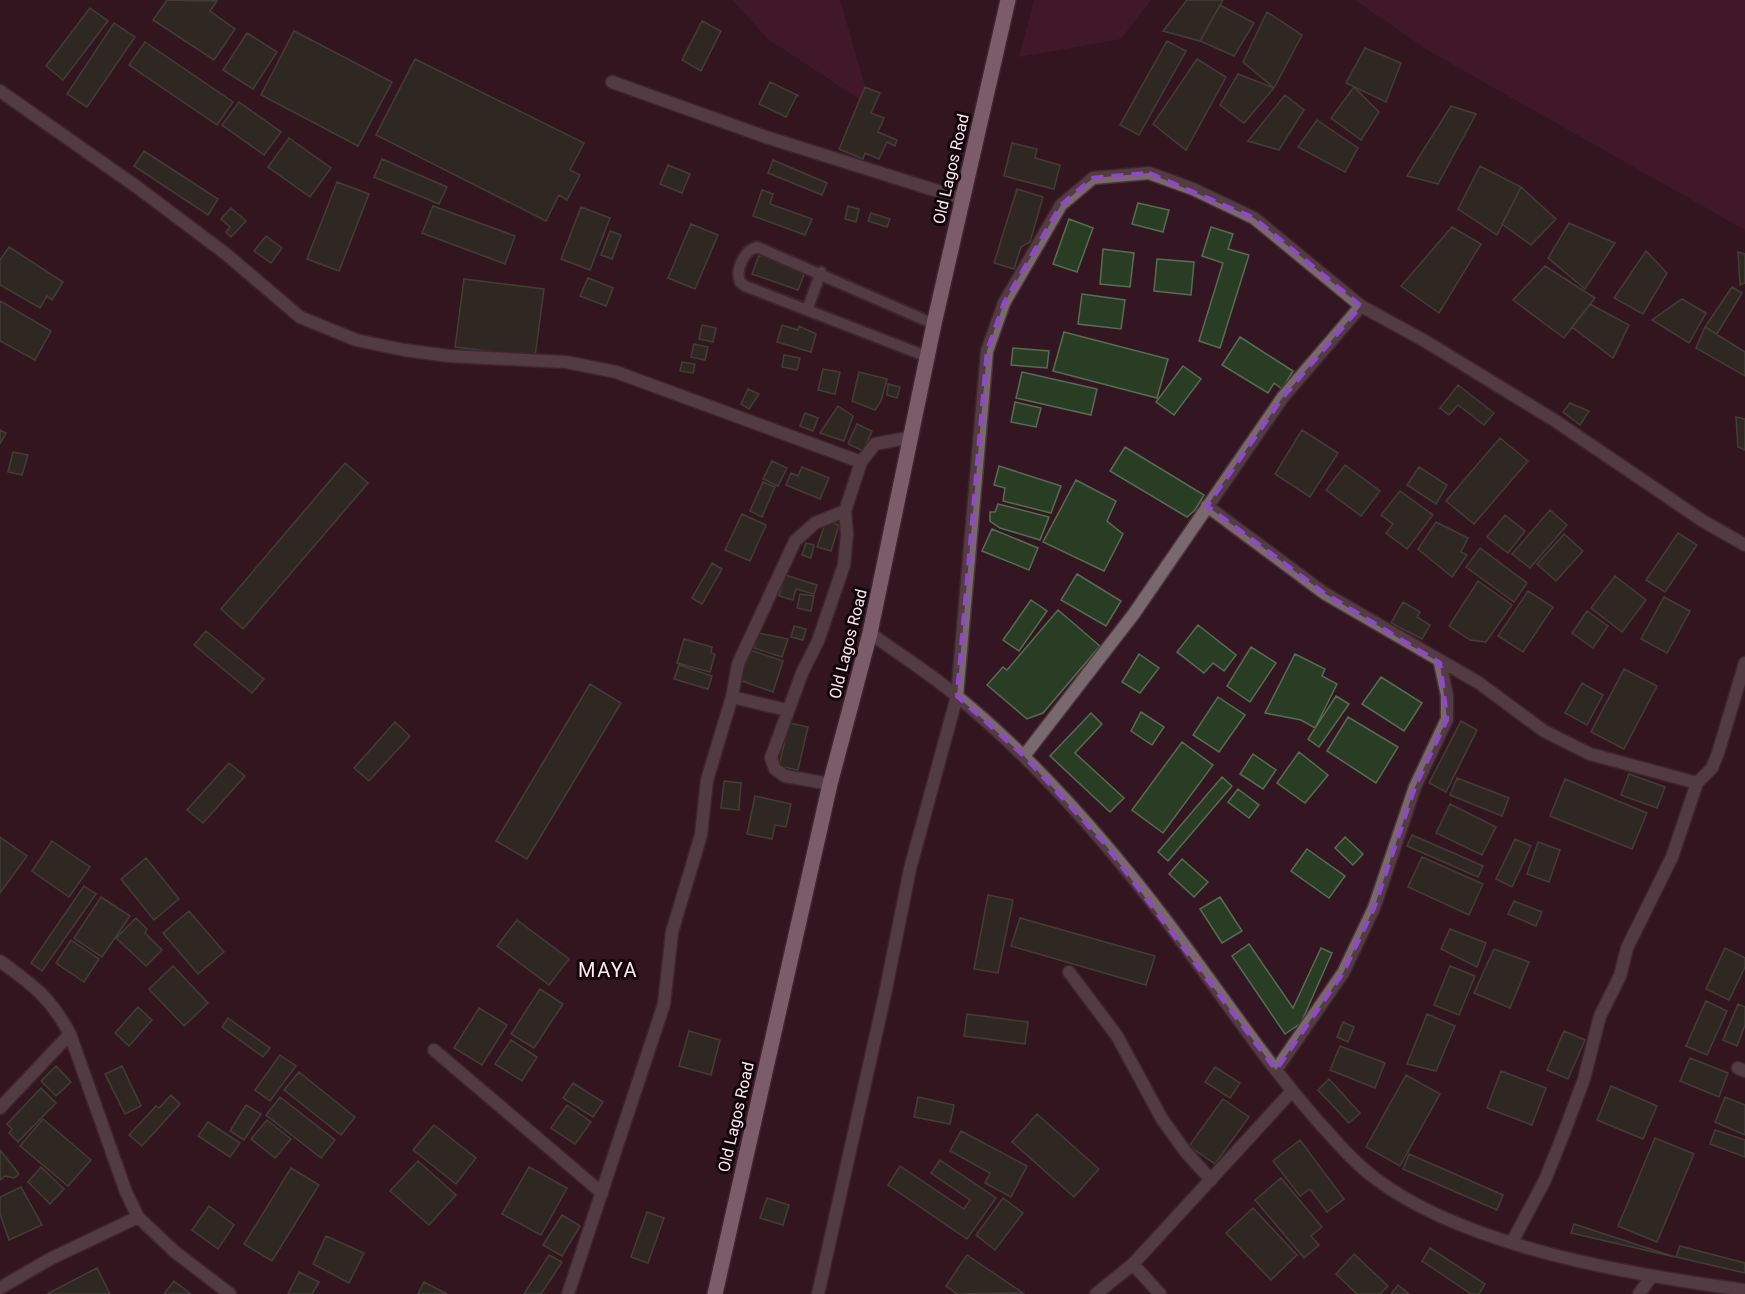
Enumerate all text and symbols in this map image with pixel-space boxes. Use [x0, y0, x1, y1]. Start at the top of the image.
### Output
street label: Old Lagos Road [929, 112, 973, 226]
street label: Old Lagos Road [825, 587, 871, 701]
district label: MAYA [578, 958, 638, 982]
street label: Old Lagos Road [714, 1060, 758, 1174]

